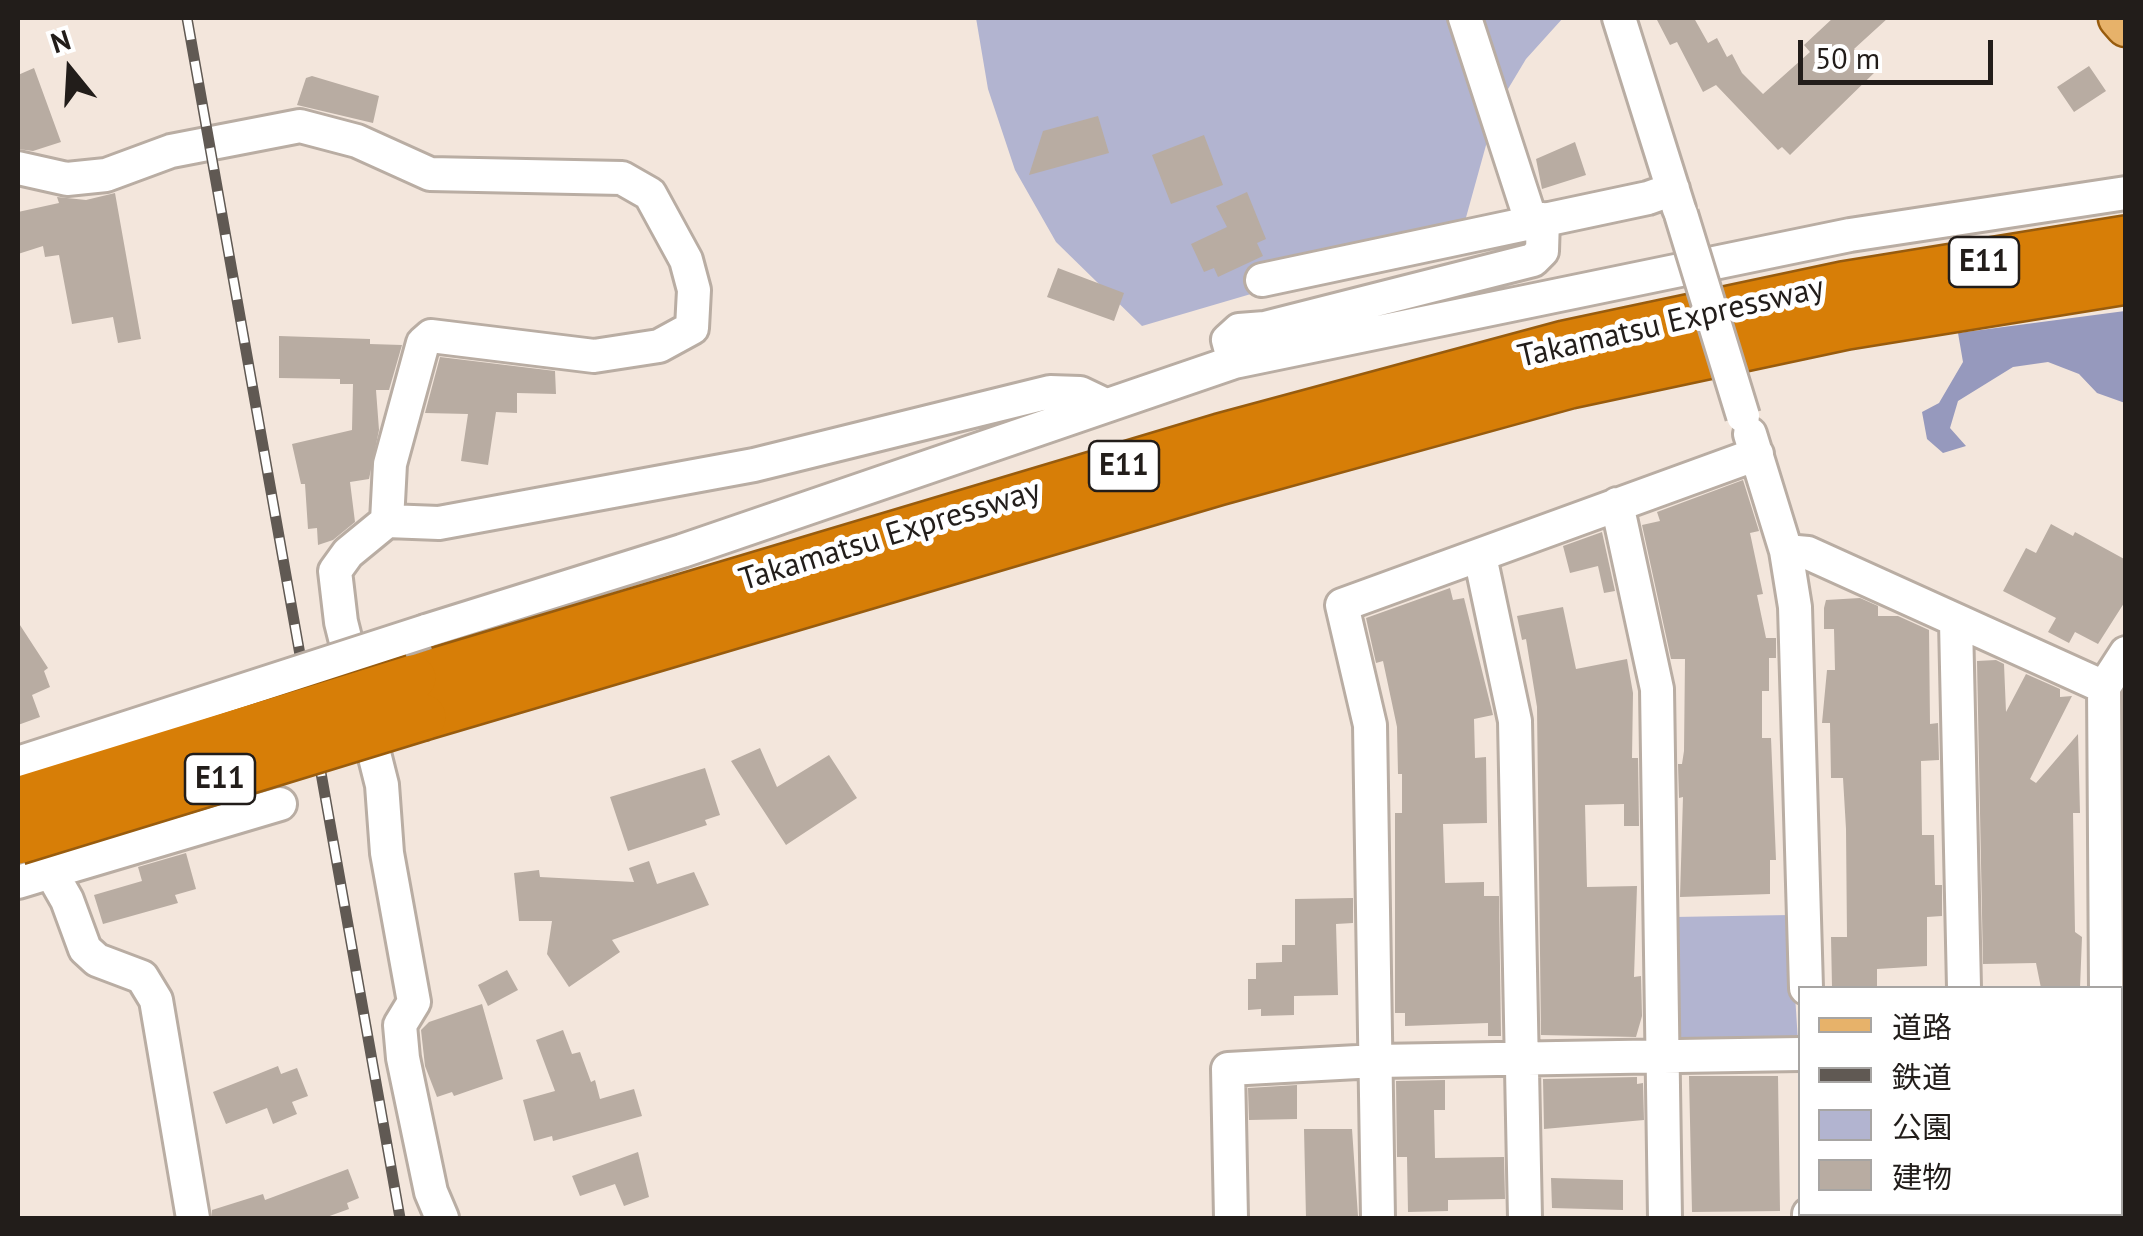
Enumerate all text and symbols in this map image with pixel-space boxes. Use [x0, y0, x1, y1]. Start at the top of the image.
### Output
north arrow [20, 20, 120, 120]
scale bar [1803, 20, 1998, 82]
text: N [46, 21, 75, 61]
text: 50 m [1815, 38, 1880, 77]
road number: E11 [1949, 237, 2019, 287]
street label: Takamatsu Expressway [1514, 269, 1828, 377]
road number: E11 [1089, 441, 1159, 491]
street label: Takamatsu Expressway [735, 472, 1045, 600]
road number: E11 [185, 754, 255, 804]
legend [1798, 986, 2123, 1216]
text: 道路 [1892, 1007, 1952, 1046]
text: 鉄道 [1892, 1057, 1952, 1096]
text: 公園 [1892, 1107, 1952, 1146]
text: 建物 [1892, 1157, 1952, 1196]

